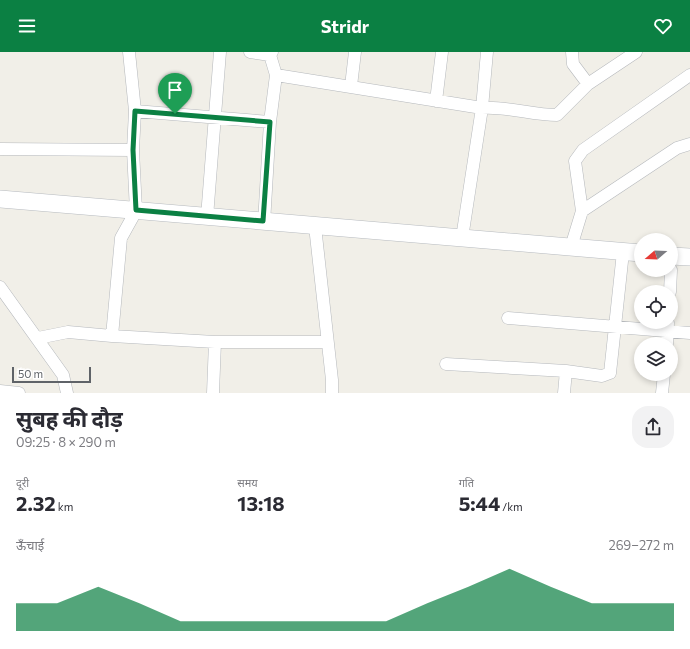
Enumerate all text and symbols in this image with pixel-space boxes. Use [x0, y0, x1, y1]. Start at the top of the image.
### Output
icon: menu [16, 15, 38, 37]
text: Stridr [321, 15, 369, 37]
icon: heart [652, 15, 674, 37]
pin [158, 73, 192, 114]
icon: arrive [164, 79, 186, 101]
north arrow [634, 233, 678, 277]
map controls [634, 233, 678, 381]
button: locate [634, 285, 678, 329]
button: layers [634, 337, 678, 381]
scale bar [12, 365, 91, 384]
text: 50 m [18, 367, 43, 380]
text: सुबह की दौड़ [16, 405, 123, 432]
button: share [632, 406, 674, 448]
text: 09:25 · 8 × 290 m [16, 434, 116, 450]
text: दूरी [16, 476, 29, 489]
text: समय [237, 476, 258, 489]
text: गति [459, 476, 474, 489]
text: 2.32 [16, 491, 56, 515]
text: 13:18 [237, 491, 285, 515]
text: 5:44 [459, 491, 500, 515]
text: km [56, 500, 73, 513]
text: /km [500, 500, 523, 513]
text: ऊँचाई [16, 537, 44, 553]
text: 269–272 m [608, 537, 674, 553]

